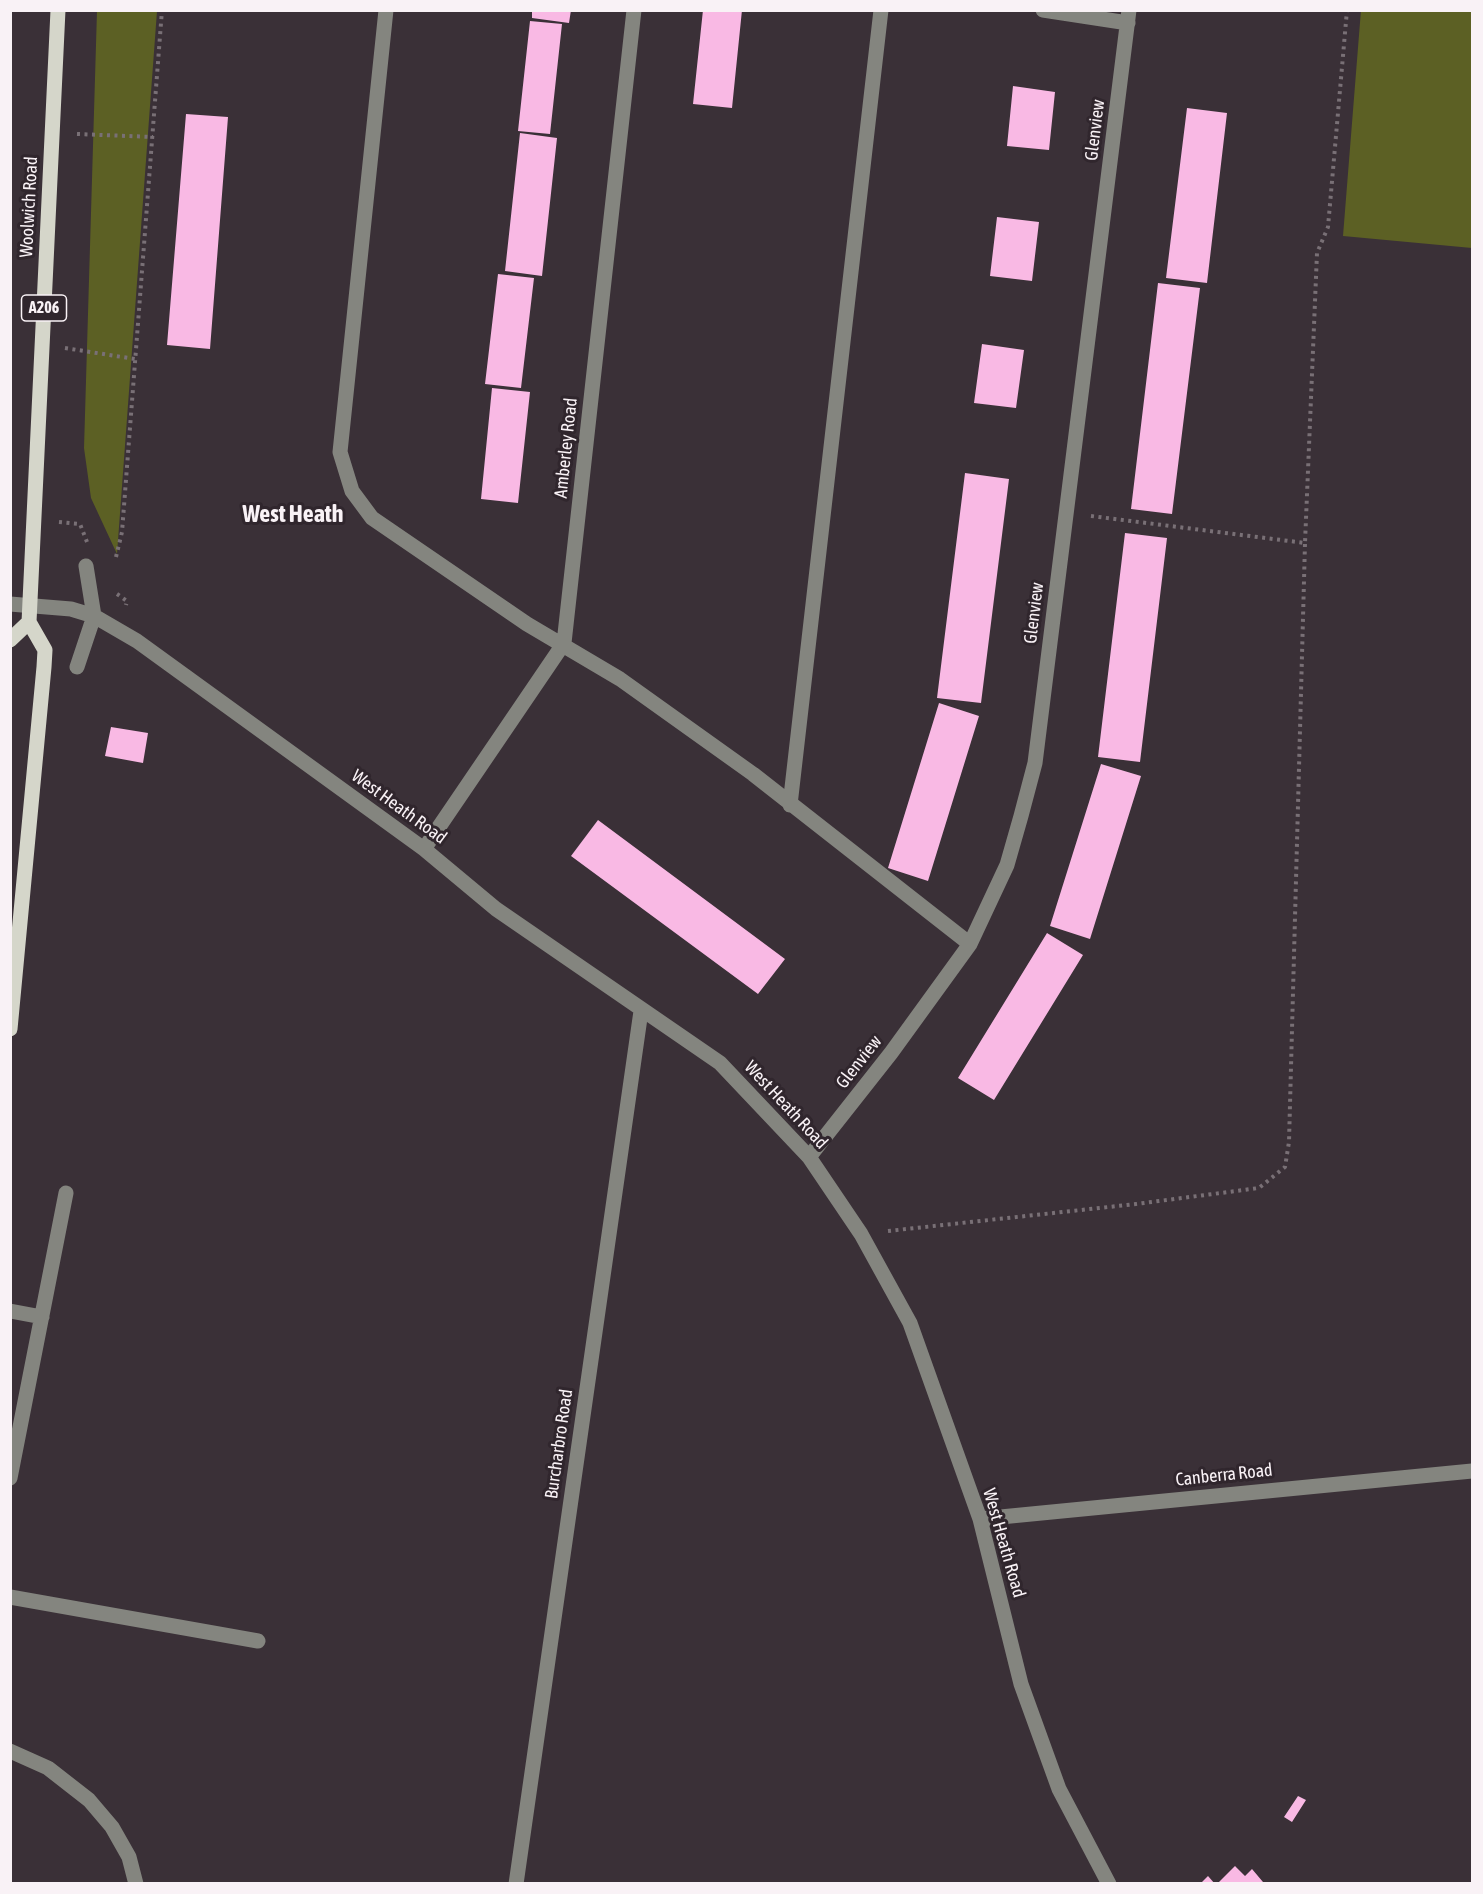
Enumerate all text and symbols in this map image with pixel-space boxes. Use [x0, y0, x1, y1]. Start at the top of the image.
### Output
street label: Glenview [1081, 98, 1109, 162]
street label: Woolwich Road [16, 156, 42, 258]
road number: A206 [22, 295, 66, 321]
street label: Amberley Road [550, 397, 582, 499]
district label: West Heath [243, 500, 343, 528]
street label: Glenview [1020, 581, 1048, 645]
street label: West Heath Road [347, 765, 451, 849]
street label: Glenview [832, 1031, 886, 1093]
street label: West Heath Road [740, 1057, 832, 1153]
street label: Burcharbro Road [541, 1388, 577, 1500]
street label: Canberra Road [1174, 1459, 1274, 1491]
street label: West Heath Road [978, 1486, 1030, 1600]

